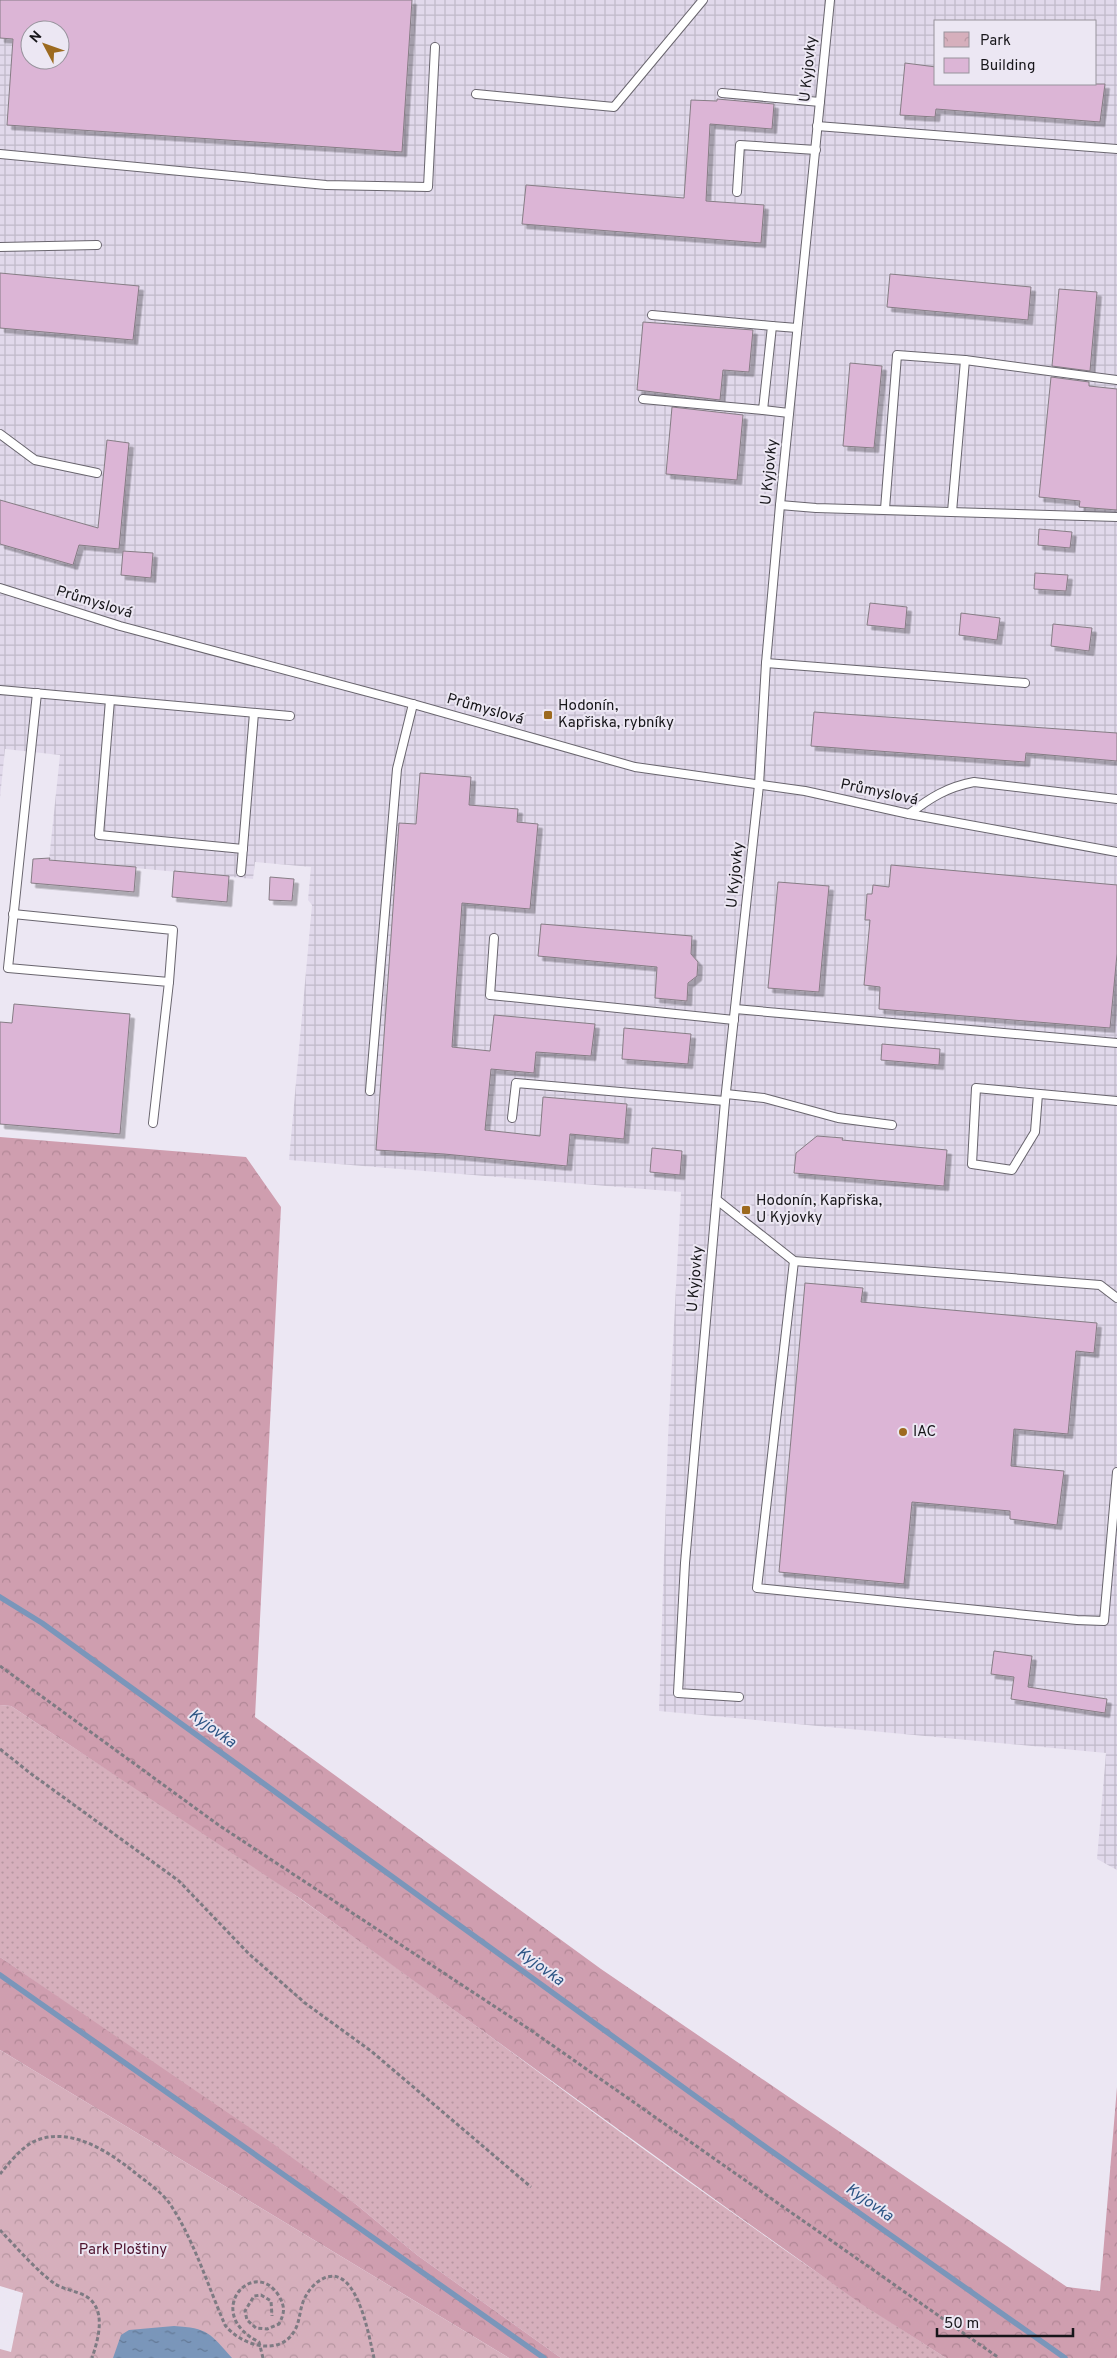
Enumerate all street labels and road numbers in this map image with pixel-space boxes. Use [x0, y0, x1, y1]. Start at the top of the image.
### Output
street label: U Kyjovky [796, 35, 822, 103]
street label: U Kyjovky [757, 438, 783, 506]
street label: Průmyslová [53, 582, 135, 624]
street label: Průmyslová [444, 690, 526, 730]
street label: Průmyslová [838, 775, 920, 811]
street label: U Kyjovky [723, 841, 749, 909]
street label: U Kyjovky [684, 1245, 708, 1313]

